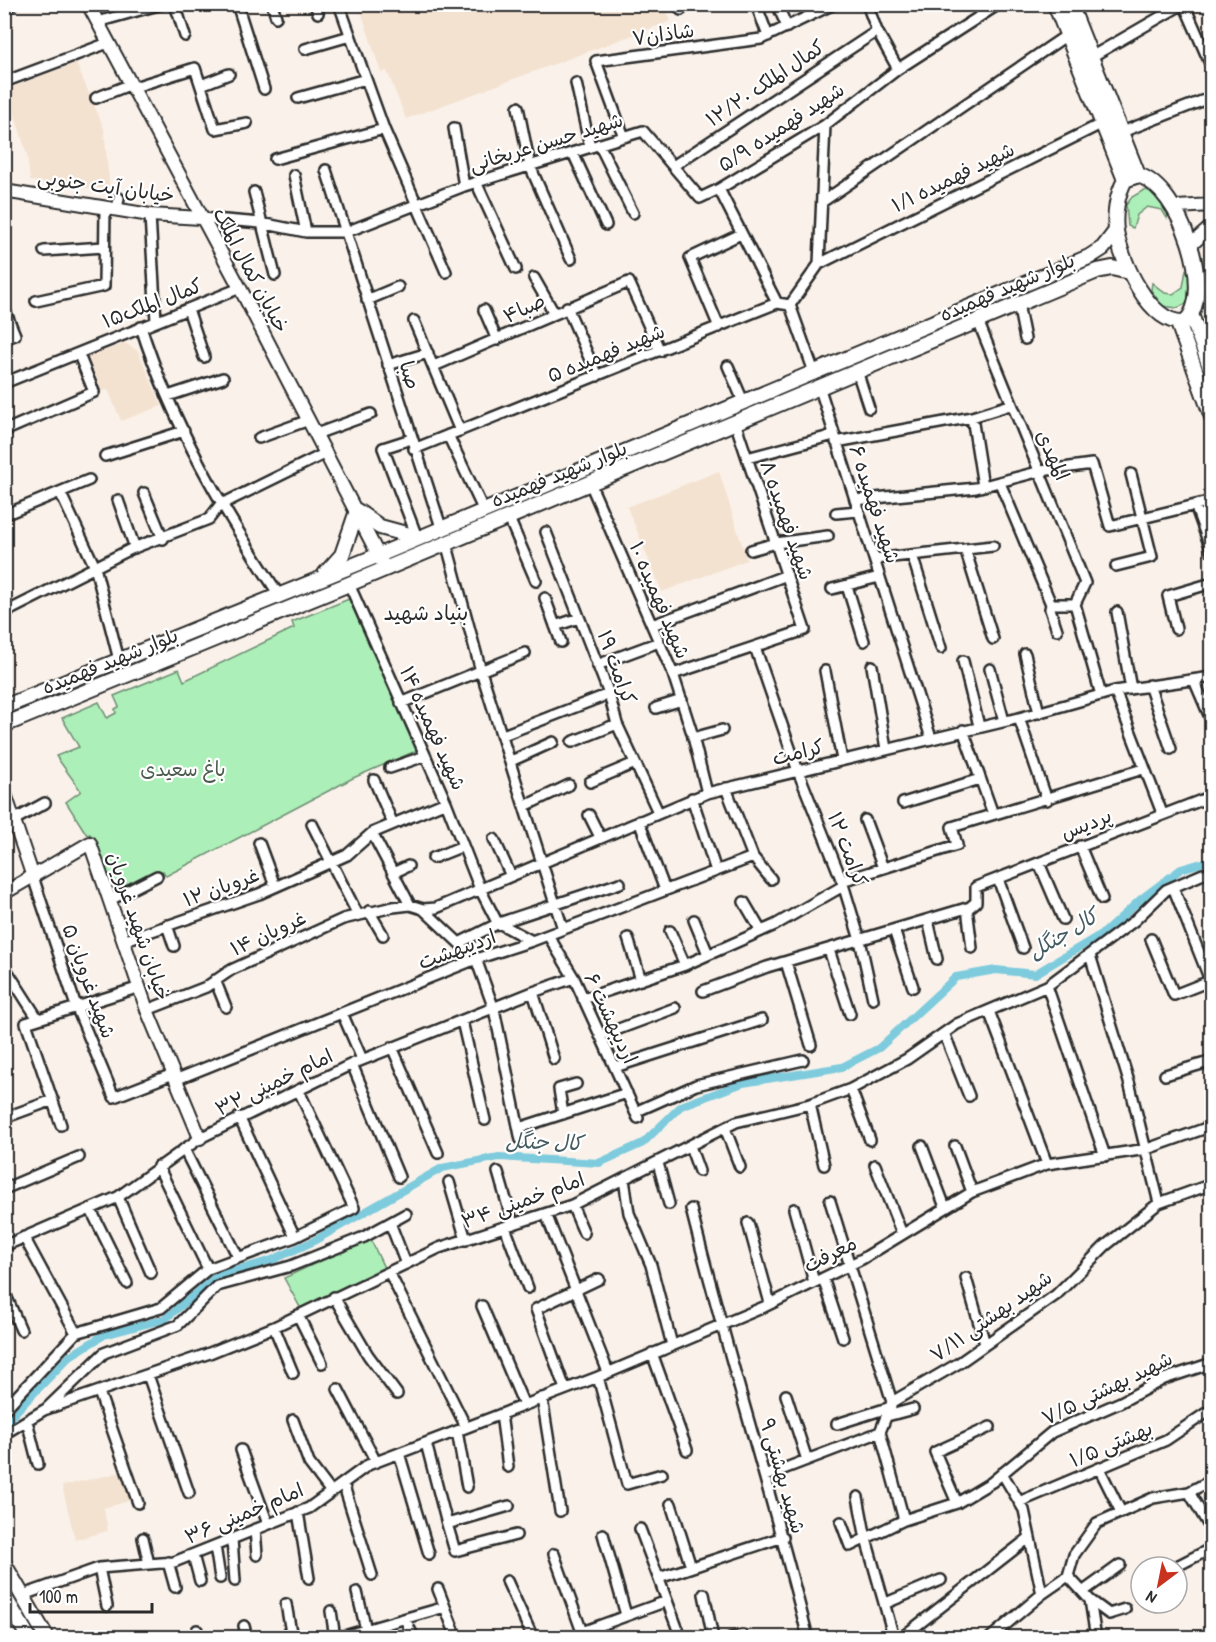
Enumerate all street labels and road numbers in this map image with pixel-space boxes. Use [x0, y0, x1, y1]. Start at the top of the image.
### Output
street label: شاذان۷ [630, 16, 696, 51]
street label: کمال الملک ۱۲/۲۰ [700, 33, 829, 132]
street label: شهید فهمیده ۵/۹ [712, 76, 849, 178]
street label: شهید حسن عربخانی [466, 105, 626, 178]
street label: شهید فهمیده ۱/۱ [887, 135, 1019, 218]
street label: خیابان آیت جنوبی [36, 163, 176, 209]
street label: خیابان کمال الملک [207, 202, 296, 337]
street label: بلوار شهید فهمیده [935, 246, 1079, 327]
street label: کمال الملک۱۵ [98, 271, 206, 334]
street label: صبا۴ [498, 286, 549, 329]
street label: شهید فهمیده ۵ [543, 317, 669, 388]
street label: صبا [393, 357, 428, 392]
street label: المهدی [1030, 425, 1077, 484]
street label: بلوار شهید فهمیده [487, 434, 631, 513]
street label: شهید فهمیده ۶ [844, 441, 907, 567]
street label: شهید فهمیده ۸ [754, 456, 821, 583]
street label: شهید فهمیده ۱۰ [624, 537, 697, 662]
street label: بلوار شهید فهمیده [38, 621, 182, 700]
street label: کرامت ۱۹ [592, 626, 643, 708]
street label: شهید فهمیده ۱۴ [394, 661, 473, 794]
street label: کرامت [769, 732, 827, 771]
street label: پردیس [1056, 801, 1115, 846]
street label: کرامت ۱۲ [822, 808, 875, 890]
street label: خیابان شهید غرویان [101, 848, 178, 1004]
street label: غرویان ۱۲ [179, 860, 263, 913]
street label: غرویان ۱۴ [226, 903, 310, 962]
street label: شهید غرویان ۵ [56, 920, 123, 1042]
street label: اردیبهشت [414, 922, 499, 975]
street label: اردیبهشت ۶ [579, 968, 644, 1068]
street label: امام خمینی ۳۲ [210, 1041, 338, 1124]
street label: امام خمینی ۳۴ [457, 1165, 589, 1236]
street label: معرفت [798, 1229, 861, 1278]
street label: شهید بهشتی ۷/۱۱ [924, 1263, 1057, 1368]
street label: شهید بهشتی ۷/۵ [1037, 1344, 1177, 1431]
street label: بهشتی ۱/۵ [1065, 1414, 1157, 1473]
street label: شهید بهشتی ۹ [754, 1415, 813, 1537]
street label: امام خمینی ۳۶ [180, 1475, 308, 1552]

